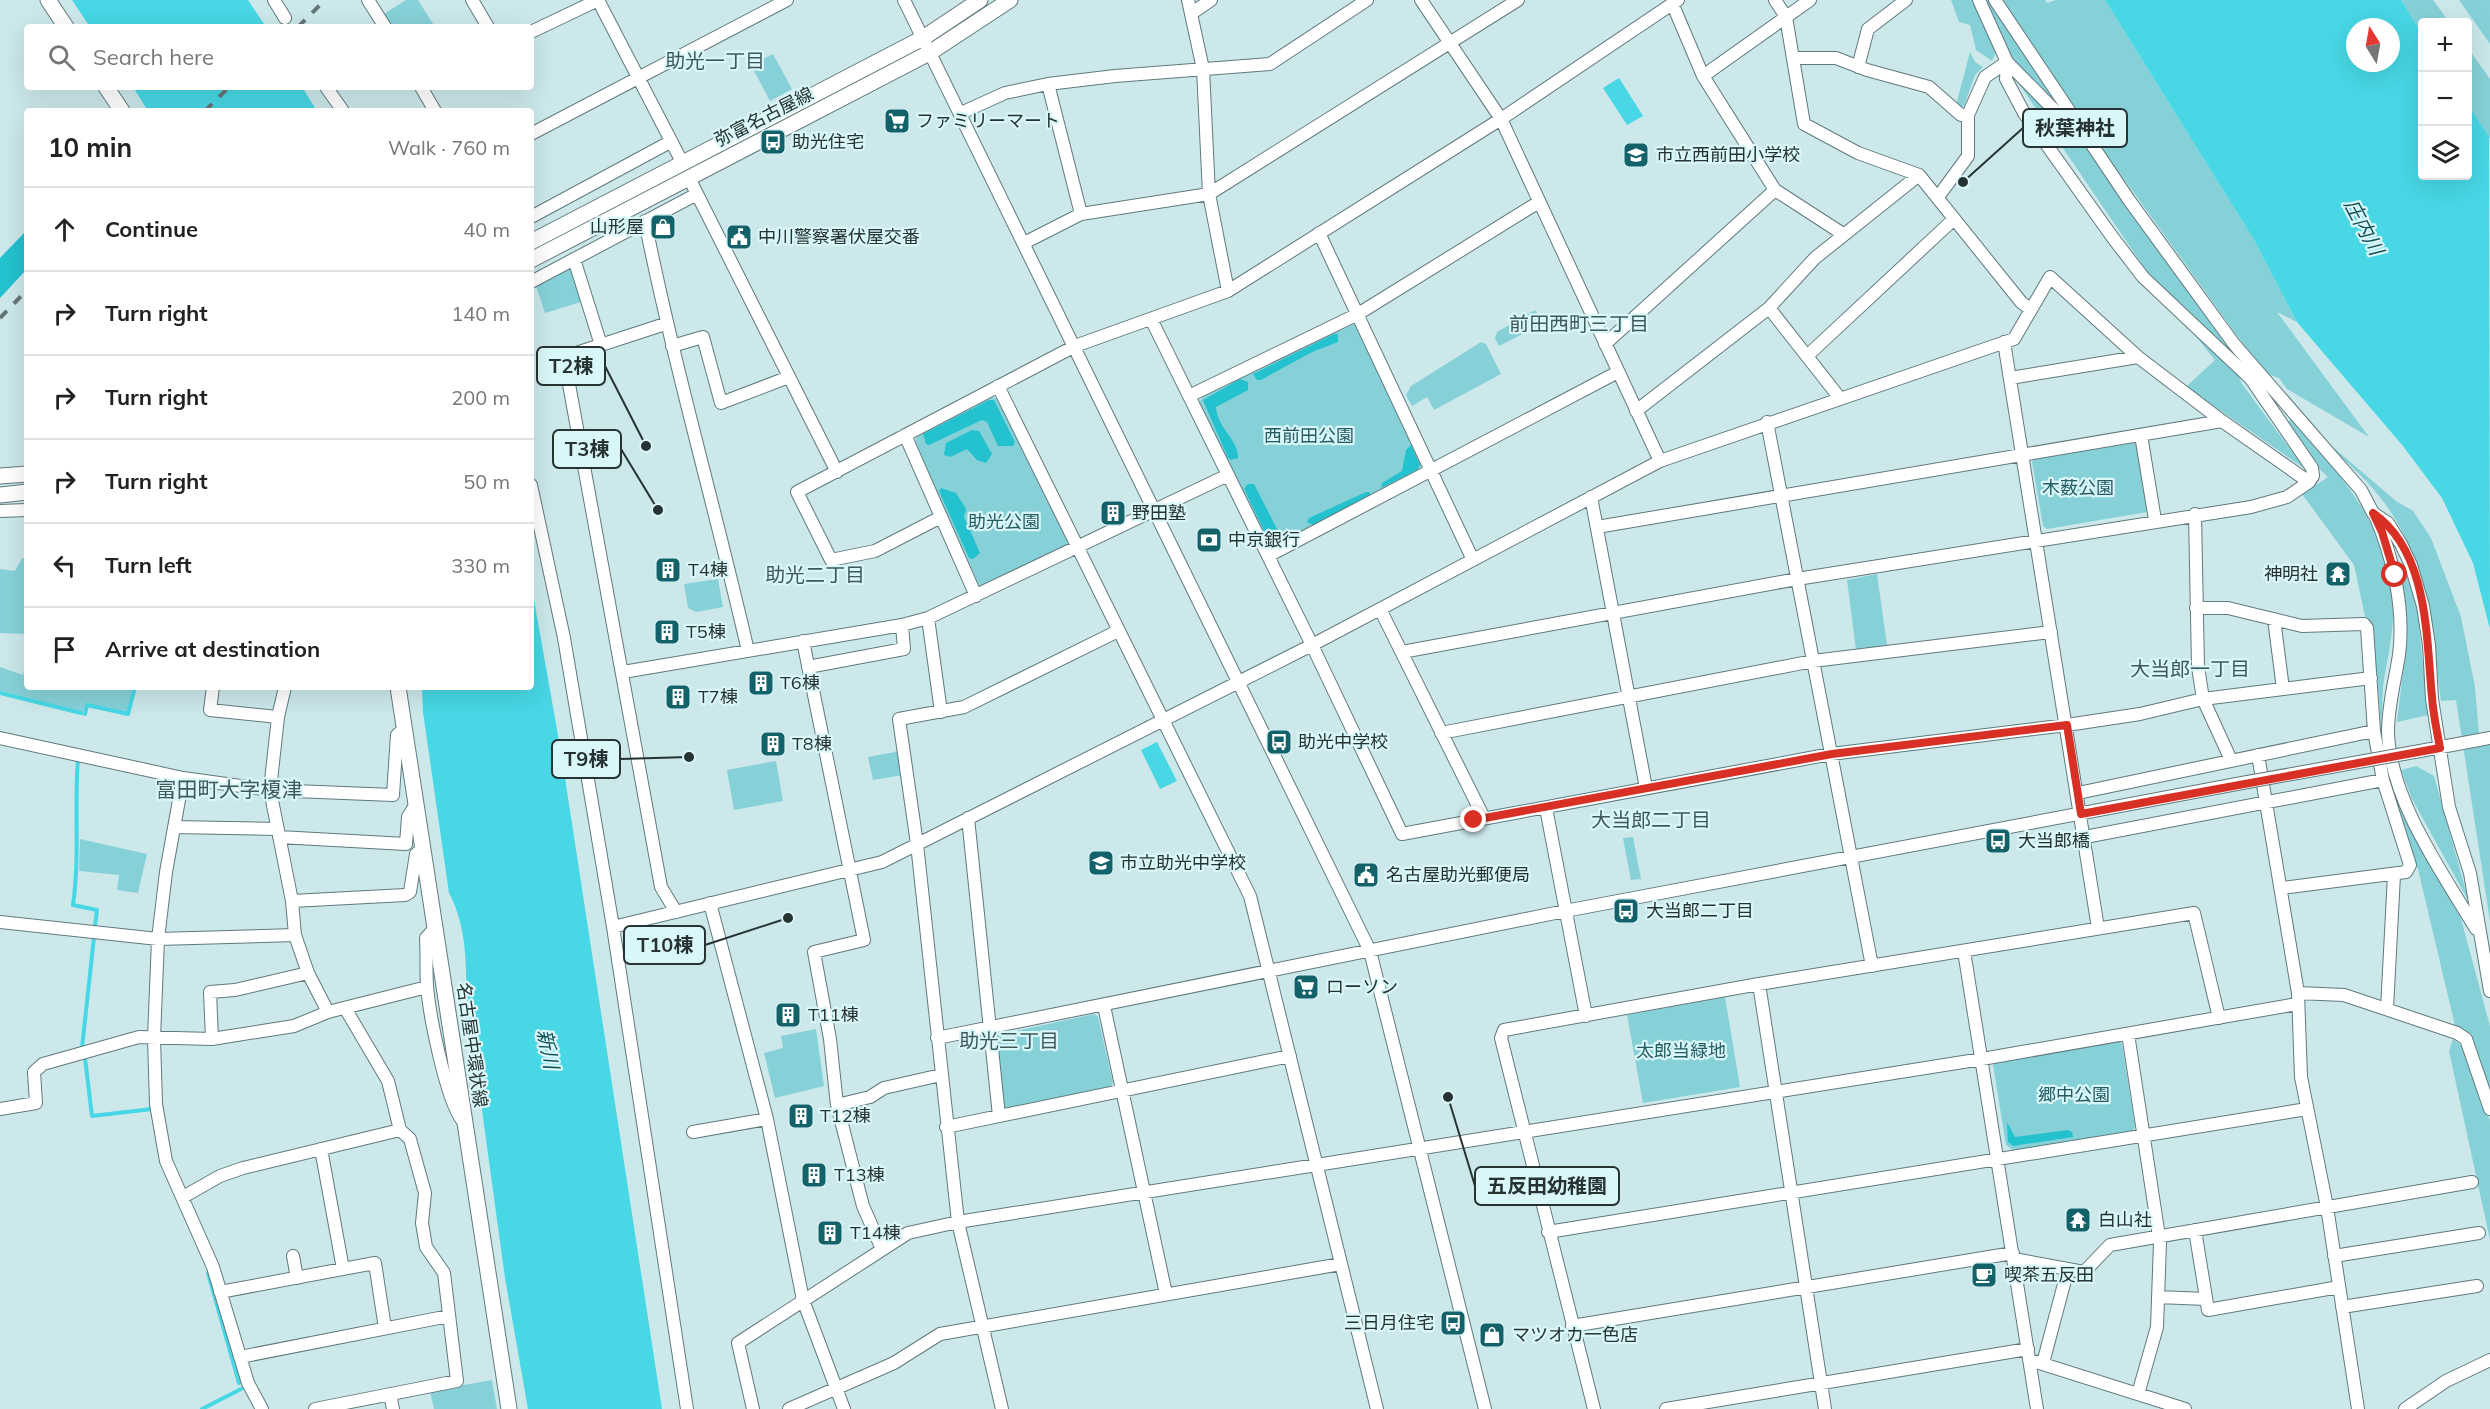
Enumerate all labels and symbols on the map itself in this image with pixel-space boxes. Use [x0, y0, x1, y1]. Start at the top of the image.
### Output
north arrow [2346, 18, 2400, 72]
district label: 助光一丁目 [665, 48, 765, 73]
street label: 弥富名古屋線 [710, 82, 817, 151]
supermarket icon: ファミリーマート [882, 106, 912, 136]
place label: ファミリーマート [916, 109, 1060, 132]
callout: 秋葉神社 [2023, 109, 2127, 147]
text: 秋葉神社 [2035, 115, 2115, 140]
bus stop icon: 助光住宅 [758, 127, 788, 157]
place label: 助光住宅 [792, 130, 864, 153]
school or university icon: 市立西前田小学校 [1621, 140, 1651, 170]
place label: 市立西前田小学校 [1656, 143, 1800, 166]
water label: 庄内川 [2339, 194, 2391, 261]
shop icon: 山形屋 [648, 212, 678, 242]
place label: 山形屋 [590, 215, 644, 238]
public building icon: 中川警察署伏屋交番 [724, 222, 754, 252]
place label: 中川警察署伏屋交番 [758, 225, 920, 248]
district label: 前田西町三丁目 [1509, 311, 1649, 336]
callout: T2棟 [537, 347, 605, 385]
text: T2棟 [549, 353, 593, 378]
park label: 西前田公園 [1264, 424, 1354, 447]
callout: T3棟 [553, 430, 621, 468]
text: T3棟 [565, 436, 609, 461]
park label: 木薮公園 [2042, 476, 2114, 499]
building icon: 野田塾 [1098, 498, 1128, 528]
place label: 野田塾 [1132, 501, 1186, 524]
park label: 助光公園 [968, 510, 1040, 533]
bank icon: 中京銀行 [1194, 525, 1224, 555]
place label: 中京銀行 [1228, 528, 1300, 551]
building icon: T4棟 [653, 555, 683, 585]
place label: T4棟 [688, 558, 728, 581]
temple icon: 神明社 [2323, 559, 2353, 589]
route start [2381, 561, 2407, 587]
district label: 助光二丁目 [765, 562, 865, 587]
place label: 神明社 [2264, 562, 2318, 585]
building icon: T5棟 [652, 617, 682, 647]
place label: T5棟 [686, 620, 726, 643]
district label: 大当郎一丁目 [2130, 656, 2250, 681]
building icon: T6棟 [746, 668, 776, 698]
place label: T6棟 [780, 671, 820, 694]
building icon: T7棟 [663, 682, 693, 712]
place label: T7棟 [698, 685, 738, 708]
bus stop icon: 助光中学校 [1264, 727, 1294, 757]
building icon: T8棟 [758, 729, 788, 759]
place label: 助光中学校 [1298, 730, 1388, 753]
place label: T8棟 [792, 732, 832, 755]
callout: T9棟 [552, 740, 620, 778]
text: T9棟 [564, 746, 608, 771]
district label: 富田町大字榎津 [156, 776, 303, 802]
route end [1460, 806, 1486, 832]
district label: 大当郎二丁目 [1591, 807, 1711, 832]
bus stop icon: 大当郎橋 [1983, 826, 2013, 856]
place label: 大当郎橋 [2018, 829, 2090, 852]
school or university icon: 市立助光中学校 [1086, 848, 1116, 878]
place label: 市立助光中学校 [1120, 851, 1246, 874]
public building icon: 名古屋助光郵便局 [1351, 860, 1381, 890]
place label: 名古屋助光郵便局 [1386, 863, 1530, 886]
bus stop icon: 大当郎二丁目 [1611, 896, 1641, 926]
place label: 大当郎二丁目 [1646, 899, 1754, 922]
callout: T10棟 [624, 926, 705, 964]
text: T10棟 [637, 932, 693, 957]
supermarket icon: ローソン [1291, 972, 1321, 1002]
place label: ローソン [1326, 975, 1398, 998]
street label: 名古屋中環状線 [452, 981, 493, 1109]
building icon: T11棟 [773, 1000, 803, 1030]
place label: T11棟 [808, 1003, 858, 1026]
water label: 新川 [532, 1027, 565, 1073]
district label: 助光三丁目 [959, 1028, 1059, 1053]
park label: 太郎当緑地 [1636, 1039, 1726, 1062]
park label: 郷中公園 [2038, 1083, 2110, 1106]
building icon: T12棟 [786, 1101, 816, 1131]
place label: T12棟 [820, 1104, 870, 1127]
building icon: T13棟 [799, 1160, 829, 1190]
place label: T13棟 [834, 1163, 884, 1186]
callout: 五反田幼稚園 [1475, 1167, 1619, 1205]
text: 五反田幼稚園 [1487, 1173, 1607, 1198]
temple icon: 白山社 [2063, 1205, 2093, 1235]
place label: 白山社 [2098, 1208, 2152, 1231]
building icon: T14棟 [815, 1218, 845, 1248]
place label: T14棟 [850, 1221, 900, 1244]
cafe icon: 喫茶五反田 [1969, 1260, 1999, 1290]
place label: 喫茶五反田 [2004, 1263, 2094, 1286]
bus stop icon: 三日月住宅 [1438, 1308, 1468, 1338]
place label: 三日月住宅 [1344, 1311, 1434, 1334]
shop icon: マツオカ一色店 [1477, 1320, 1507, 1350]
place label: マツオカ一色店 [1512, 1323, 1638, 1346]

